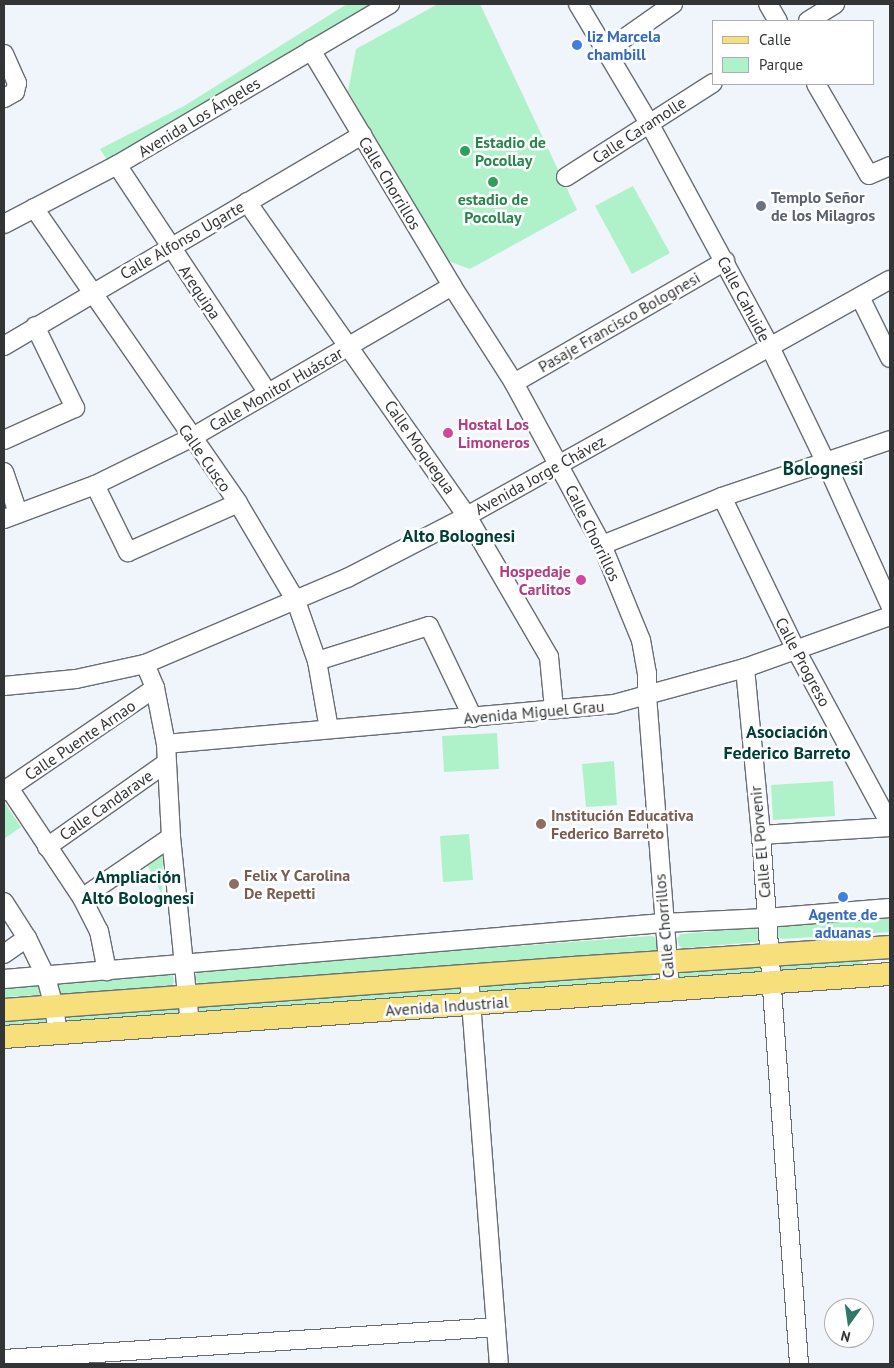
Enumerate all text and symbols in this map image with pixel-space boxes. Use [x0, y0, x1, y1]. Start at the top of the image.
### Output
legend [712, 20, 874, 85]
place label: liz Marcela chambill [587, 26, 661, 64]
text: Calle [759, 30, 791, 49]
marker: liz Marcela chambill [571, 39, 583, 51]
text: Parque [759, 55, 803, 74]
street label: Avenida Los Ángeles [134, 73, 264, 161]
street label: Calle Caramolle [589, 93, 689, 167]
place label: Estadio de Pocollay [475, 132, 546, 170]
street label: Calle Chorrillos [355, 133, 425, 233]
marker: Estadio de Pocollay [459, 145, 471, 157]
marker: estadio de Pocollay [487, 176, 499, 188]
place label: Templo Señor de los Milagros [771, 187, 875, 225]
place label: estadio de Pocollay [458, 189, 528, 227]
street label: Calle Alfonso Ugarte [116, 197, 248, 283]
marker: Templo Señor de los Milagros [755, 200, 767, 212]
street label: Calle Cahuide [714, 253, 774, 345]
street label: Arequipa [175, 261, 225, 323]
street label: Pasaje Francisco Bolognesi [535, 268, 703, 376]
street label: Calle Monitor Huáscar [206, 343, 346, 435]
street label: Calle Moquegua [381, 396, 459, 498]
place label: Hostal Los Limoneros [458, 414, 530, 452]
street label: Calle Cusco [175, 420, 235, 496]
marker: Hostal Los Limoneros [442, 427, 454, 439]
street label: Avenida Jorge Chávez [471, 431, 609, 519]
district label: Bolognesi [783, 458, 863, 480]
street label: Calle Chorrillos [561, 482, 625, 584]
district label: Alto Bolognesi [403, 525, 515, 547]
place label: Hospedaje Carlitos [499, 561, 571, 599]
marker: Hospedaje Carlitos [575, 574, 587, 586]
street label: Calle Progreso [771, 614, 835, 710]
street label: Calle Puente Arnao [21, 696, 139, 784]
street label: Avenida Miguel Grau [463, 696, 605, 728]
district label: Asociación Federico Barreto [723, 722, 851, 764]
street label: Calle Candarave [56, 766, 156, 844]
street label: Calle El Porvenir [746, 785, 774, 899]
place label: Institución Educativa Federico Barreto [551, 805, 694, 843]
marker: Institución Educativa Federico Barreto [535, 818, 547, 830]
place label: Felix Y Carolina De Repetti [244, 865, 352, 903]
district label: Ampliación Alto Bolognesi [82, 867, 194, 910]
street label: Calle Chorrillos [650, 873, 678, 979]
marker: Felix Y Carolina De Repetti [228, 878, 240, 890]
marker: Agente de aduanas [837, 891, 849, 903]
place label: Agente de aduanas [808, 904, 878, 942]
street label: Avenida Industrial [385, 992, 509, 1020]
north arrow [824, 1298, 874, 1348]
text: N [839, 1327, 852, 1346]

